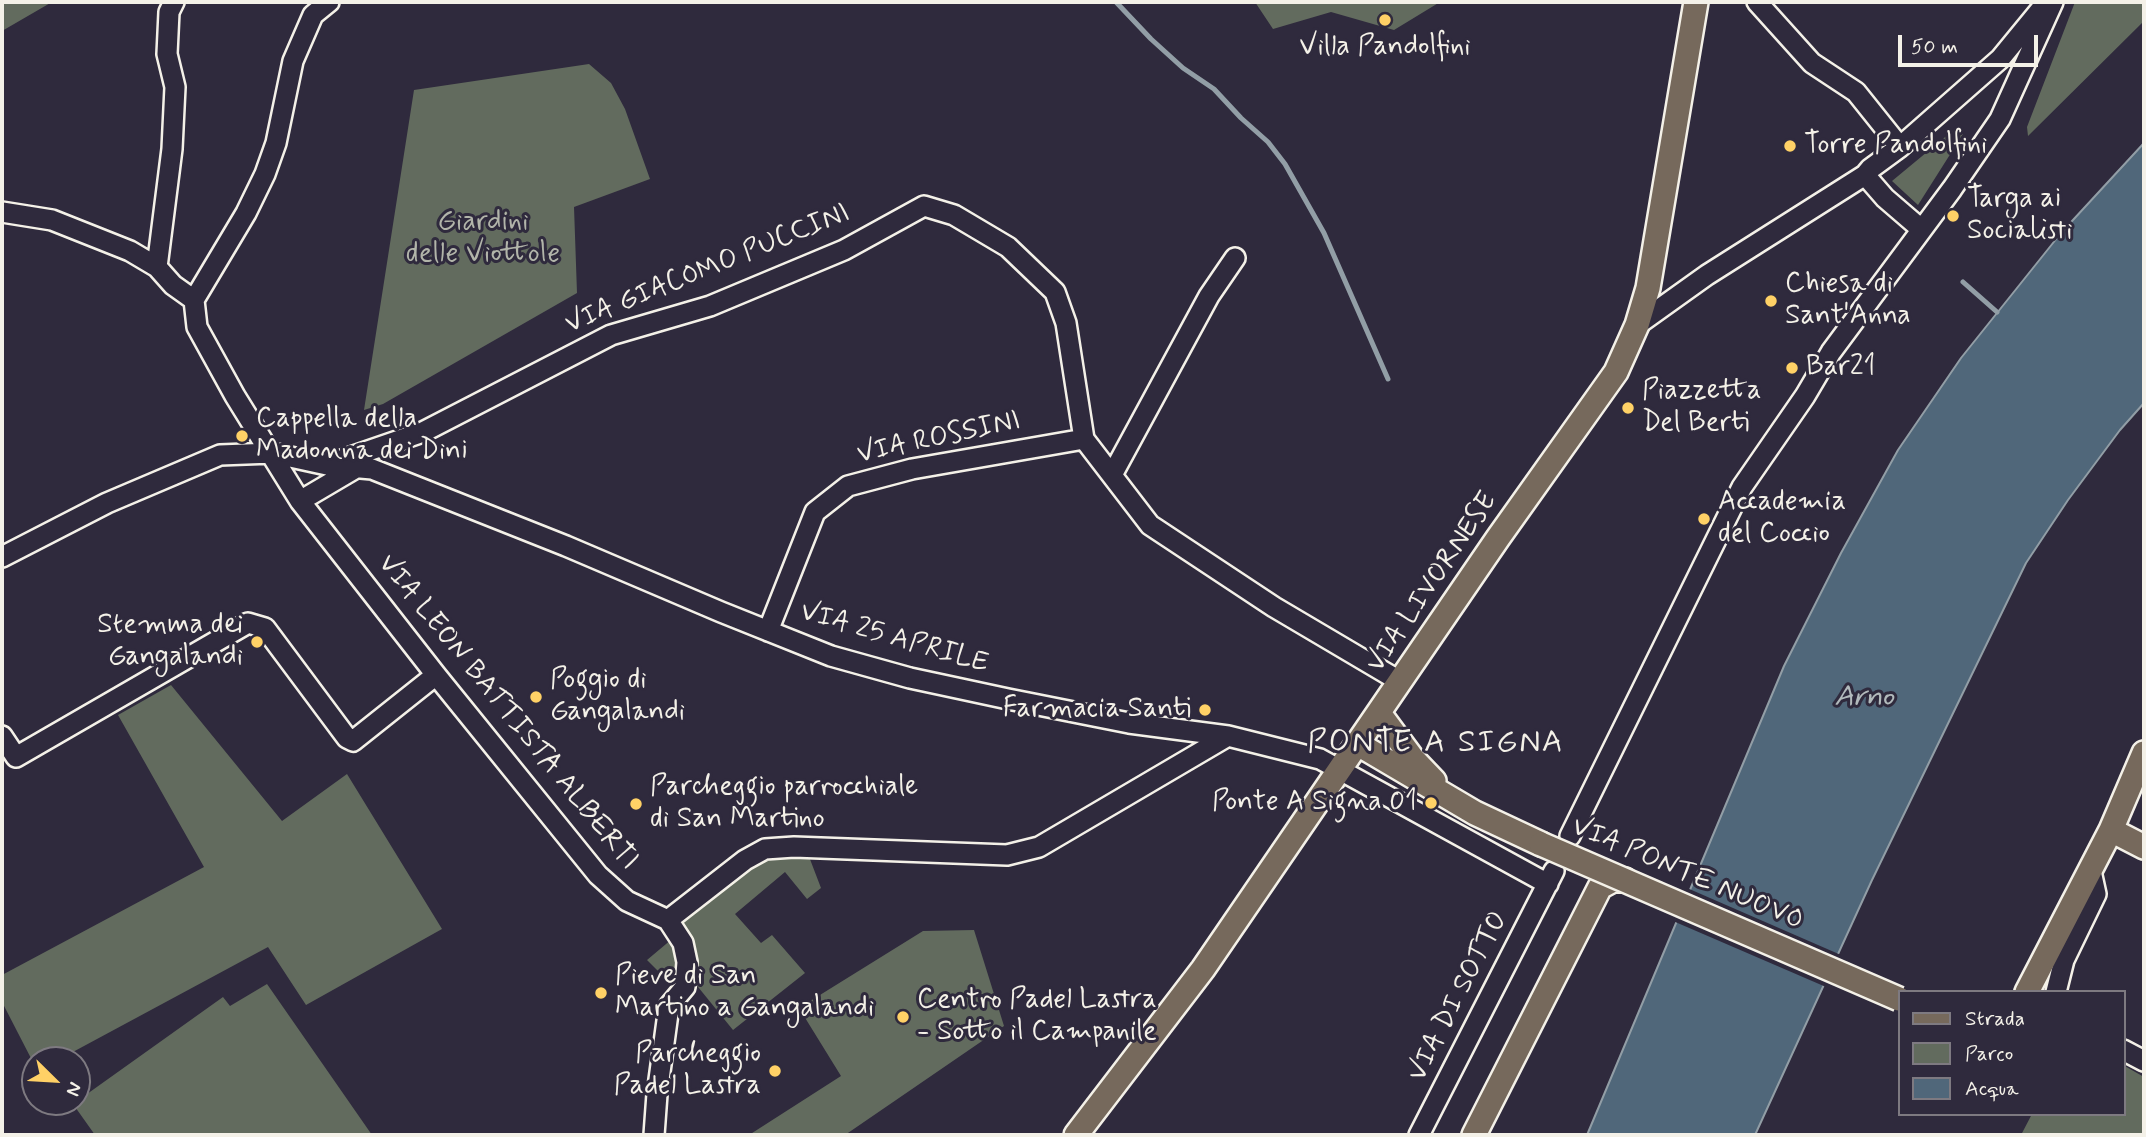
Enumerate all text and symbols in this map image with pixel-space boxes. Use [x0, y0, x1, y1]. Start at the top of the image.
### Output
marker: Villa Pandolfini [1377, 12, 1393, 28]
scale bar [1901, 21, 2041, 65]
place label: Villa Pandolfini [1299, 31, 1471, 65]
text: 50 m [1911, 33, 1958, 61]
place label: Torre Pandolfini [1804, 129, 1987, 163]
marker: Torre Pandolfini [1782, 138, 1798, 154]
place label: Targa ai Socialisti [1967, 183, 2073, 249]
street label: VIA GIACOMO PUCCINI [561, 198, 855, 342]
park label: Giardini delle Viottole [406, 206, 560, 272]
marker: Targa ai Socialisti [1945, 208, 1961, 224]
place label: Chiesa di Sant'Anna [1785, 268, 1911, 334]
marker: Chiesa di Sant'Anna [1763, 293, 1779, 309]
place label: Bar21 [1806, 351, 1875, 385]
marker: Bar21 [1784, 360, 1800, 376]
place label: Piazzetta Del Berti [1642, 375, 1761, 441]
marker: Piazzetta Del Berti [1620, 400, 1636, 416]
place label: Cappella della Madonna dei Dini [256, 403, 468, 469]
street label: VIA ROSSINI [854, 405, 1024, 473]
marker: Cappella della Madonna dei Dini [234, 428, 250, 444]
street label: VIA LIVORNESE [1360, 486, 1506, 680]
place label: Accademia del Coccio [1718, 486, 1846, 552]
marker: Accademia del Coccio [1696, 511, 1712, 527]
street label: VIA LEON BATTISTA ALBERTI [369, 548, 645, 878]
street label: VIA 25 APRILE [796, 596, 992, 682]
place label: Stemma dei Gangalandi [97, 609, 243, 675]
marker: Stemma dei Gangalandi [249, 634, 265, 650]
place label: Poggio di Gangalandi [550, 664, 685, 730]
water label: Arno [1834, 681, 1894, 717]
marker: Poggio di Gangalandi [528, 689, 544, 705]
place label: Farmacia Santi [1003, 693, 1191, 727]
marker: Farmacia Santi [1197, 702, 1213, 718]
district label: PONTE A SIGNA [1304, 725, 1568, 763]
place label: Parcheggio parrocchiale di San Martino [650, 771, 918, 837]
place label: Ponte A Signa 01 [1212, 786, 1417, 820]
marker: Ponte A Signa 01 [1423, 795, 1439, 811]
marker: Parcheggio parrocchiale di San Martino [628, 796, 644, 812]
street label: VIA PONTE NUOVO [1566, 811, 1808, 939]
street label: VIA DI SOTTO [1402, 906, 1516, 1088]
place label: Pieve di San Martino a Gangalandi [615, 960, 874, 1026]
place label: Centro Padel Lastra - Sotto il Campanile [917, 984, 1157, 1050]
marker: Pieve di San Martino a Gangalandi [593, 985, 609, 1001]
legend [1898, 990, 2125, 1116]
text: Strada [1965, 1005, 2025, 1033]
marker: Centro Padel Lastra - Sotto il Campanile [895, 1009, 911, 1025]
place label: Parcheggio Padel Lastra [614, 1038, 761, 1104]
text: Parco [1965, 1040, 2013, 1068]
north arrow [21, 1046, 91, 1116]
marker: Parcheggio Padel Lastra [767, 1063, 783, 1079]
text: Acqua [1965, 1075, 2019, 1103]
text: N [60, 1078, 88, 1100]

